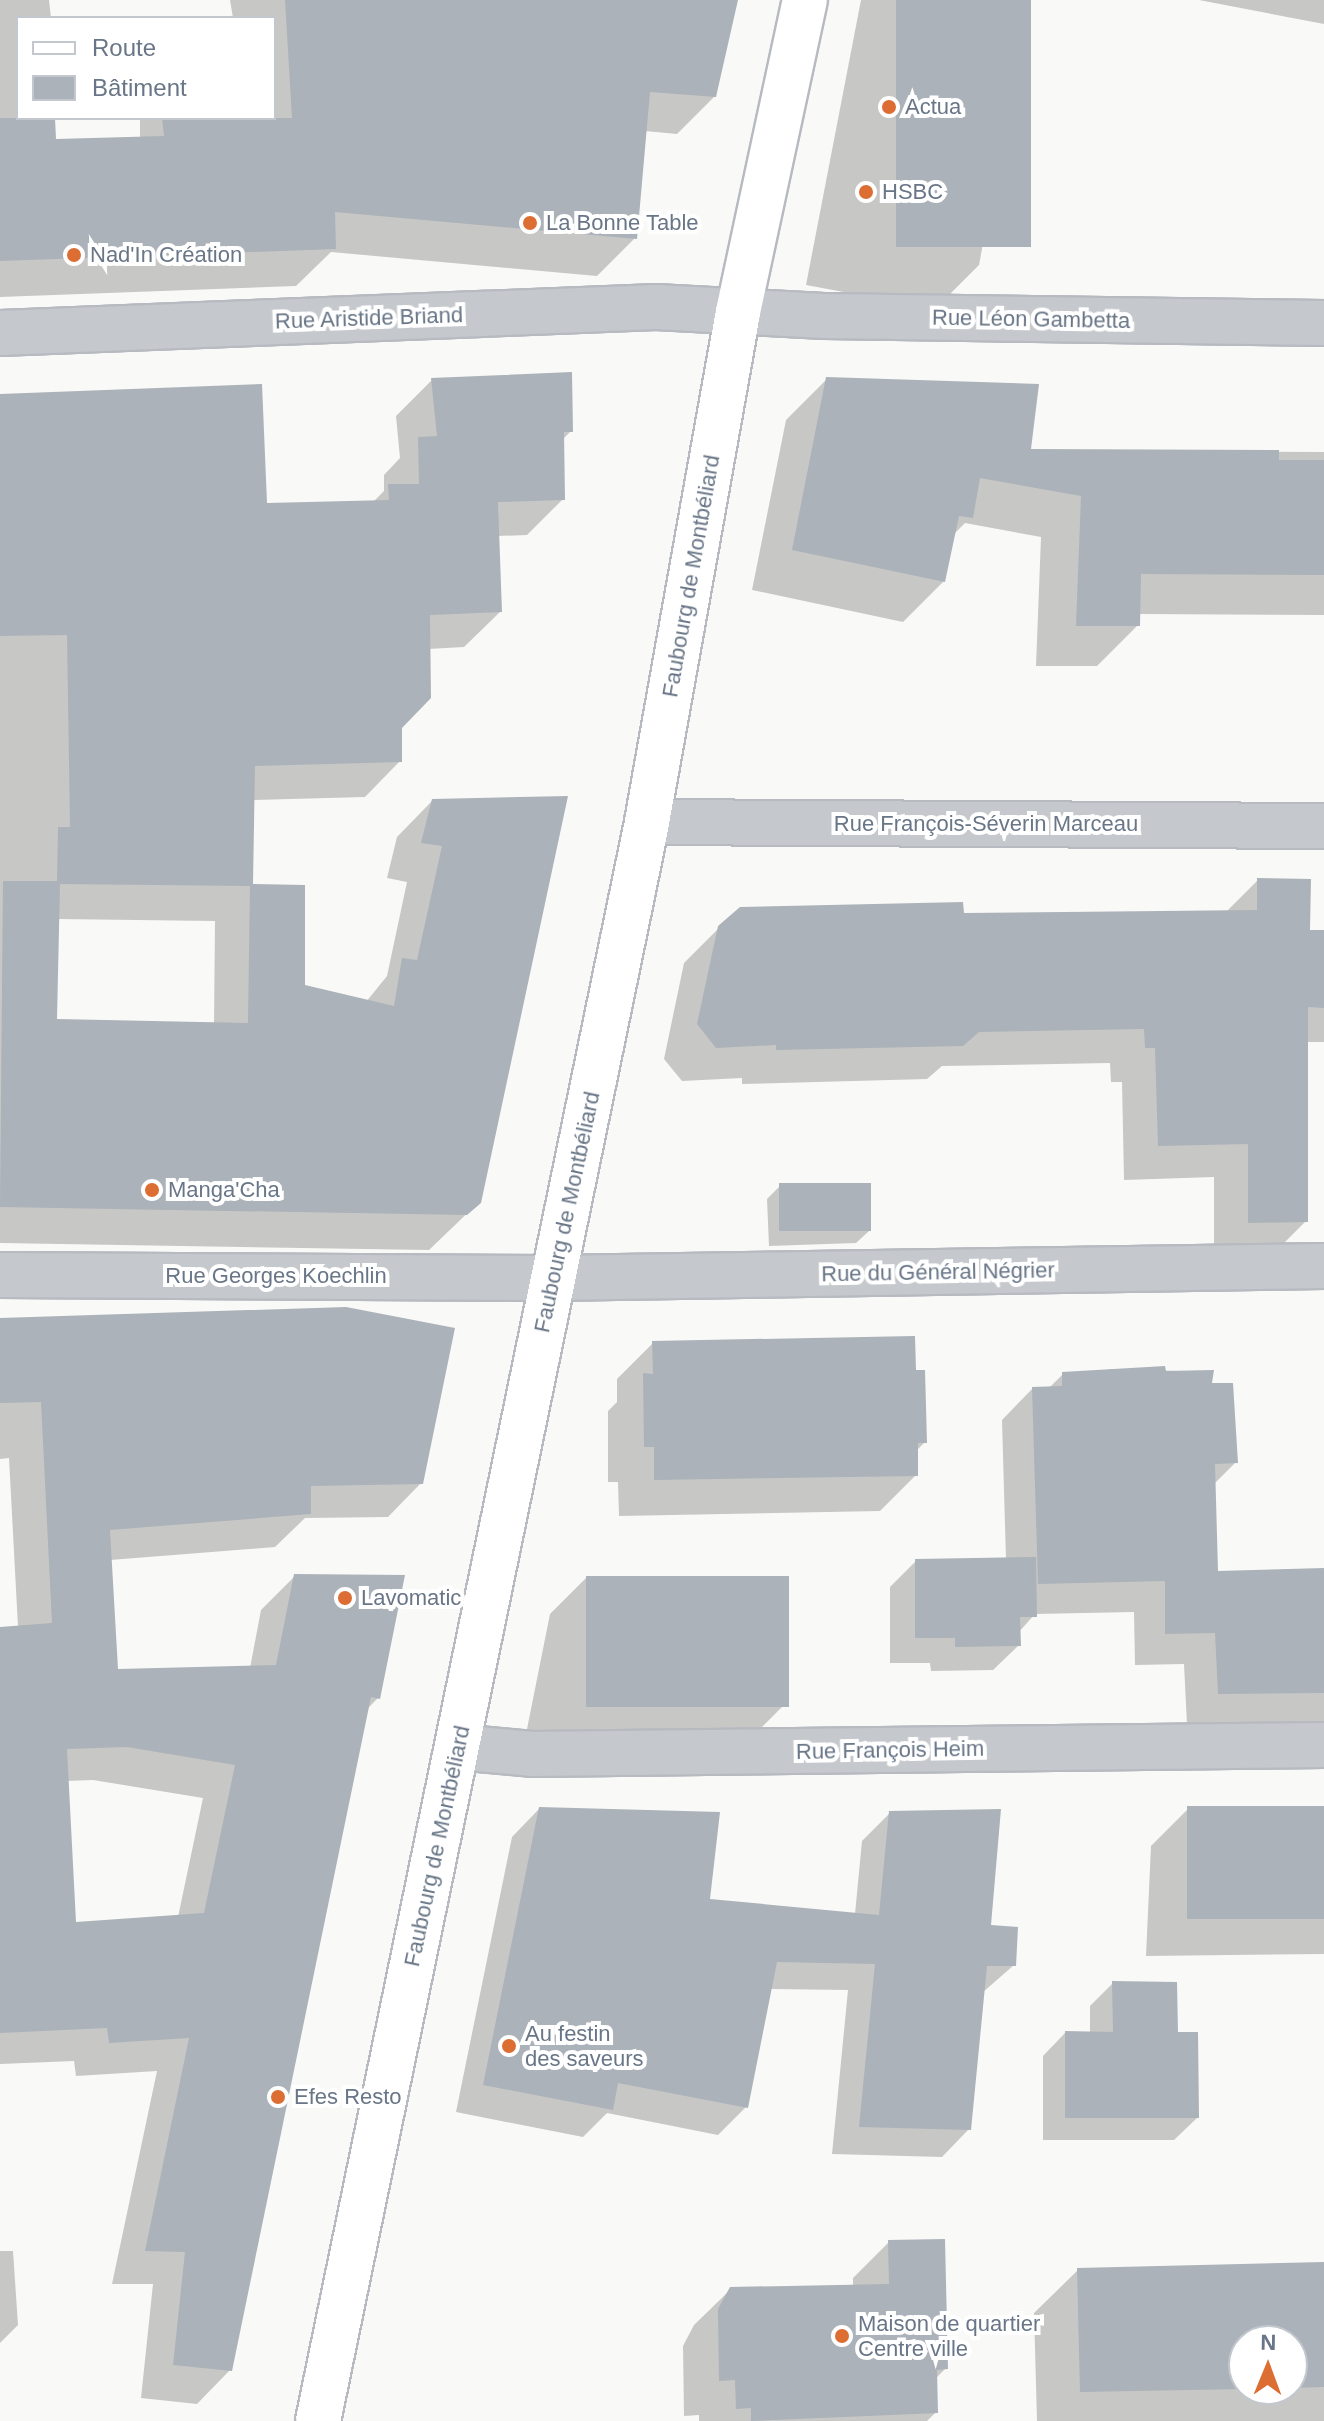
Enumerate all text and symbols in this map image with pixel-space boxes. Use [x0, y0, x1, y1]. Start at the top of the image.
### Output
legend [16, 16, 276, 120]
text: Route [92, 34, 156, 61]
text: Bâtiment [92, 74, 187, 101]
place label: Actua [905, 94, 961, 120]
marker: Actua [880, 98, 898, 116]
place label: HSBC [882, 179, 943, 205]
marker: HSBC [857, 183, 875, 201]
place label: La Bonne Table [546, 210, 699, 236]
marker: La Bonne Table [521, 214, 539, 232]
place label: Nad'In Création [90, 242, 242, 268]
marker: Nad'In Création [65, 246, 83, 264]
street label: Rue Aristide Briand [274, 302, 464, 334]
street label: Rue Léon Gambetta [932, 304, 1130, 334]
street label: Faubourg de Montbéliard [657, 453, 725, 699]
street label: Rue François-Séverin Marceau [834, 811, 1138, 837]
street label: Faubourg de Montbéliard [529, 1089, 605, 1335]
place label: Manga'Cha [168, 1177, 280, 1203]
marker: Manga'Cha [143, 1181, 161, 1199]
street label: Rue du Général Négrier [821, 1257, 1055, 1287]
street label: Rue Georges Koechlin [165, 1263, 387, 1289]
place label: Lavomatic [361, 1585, 461, 1611]
marker: Lavomatic [336, 1589, 354, 1607]
street label: Faubourg de Montbéliard [399, 1723, 475, 1969]
street label: Rue François Heim [796, 1735, 984, 1765]
place label: Au festin des saveurs [525, 2020, 644, 2072]
marker: Au festin des saveurs [500, 2037, 518, 2055]
place label: Efes Resto [294, 2084, 402, 2110]
marker: Efes Resto [269, 2088, 287, 2106]
place label: Maison de quartier Centre ville [858, 2310, 1040, 2362]
north arrow [1228, 2325, 1308, 2405]
marker: Maison de quartier Centre ville [833, 2327, 851, 2345]
text: N [1260, 2330, 1277, 2355]

